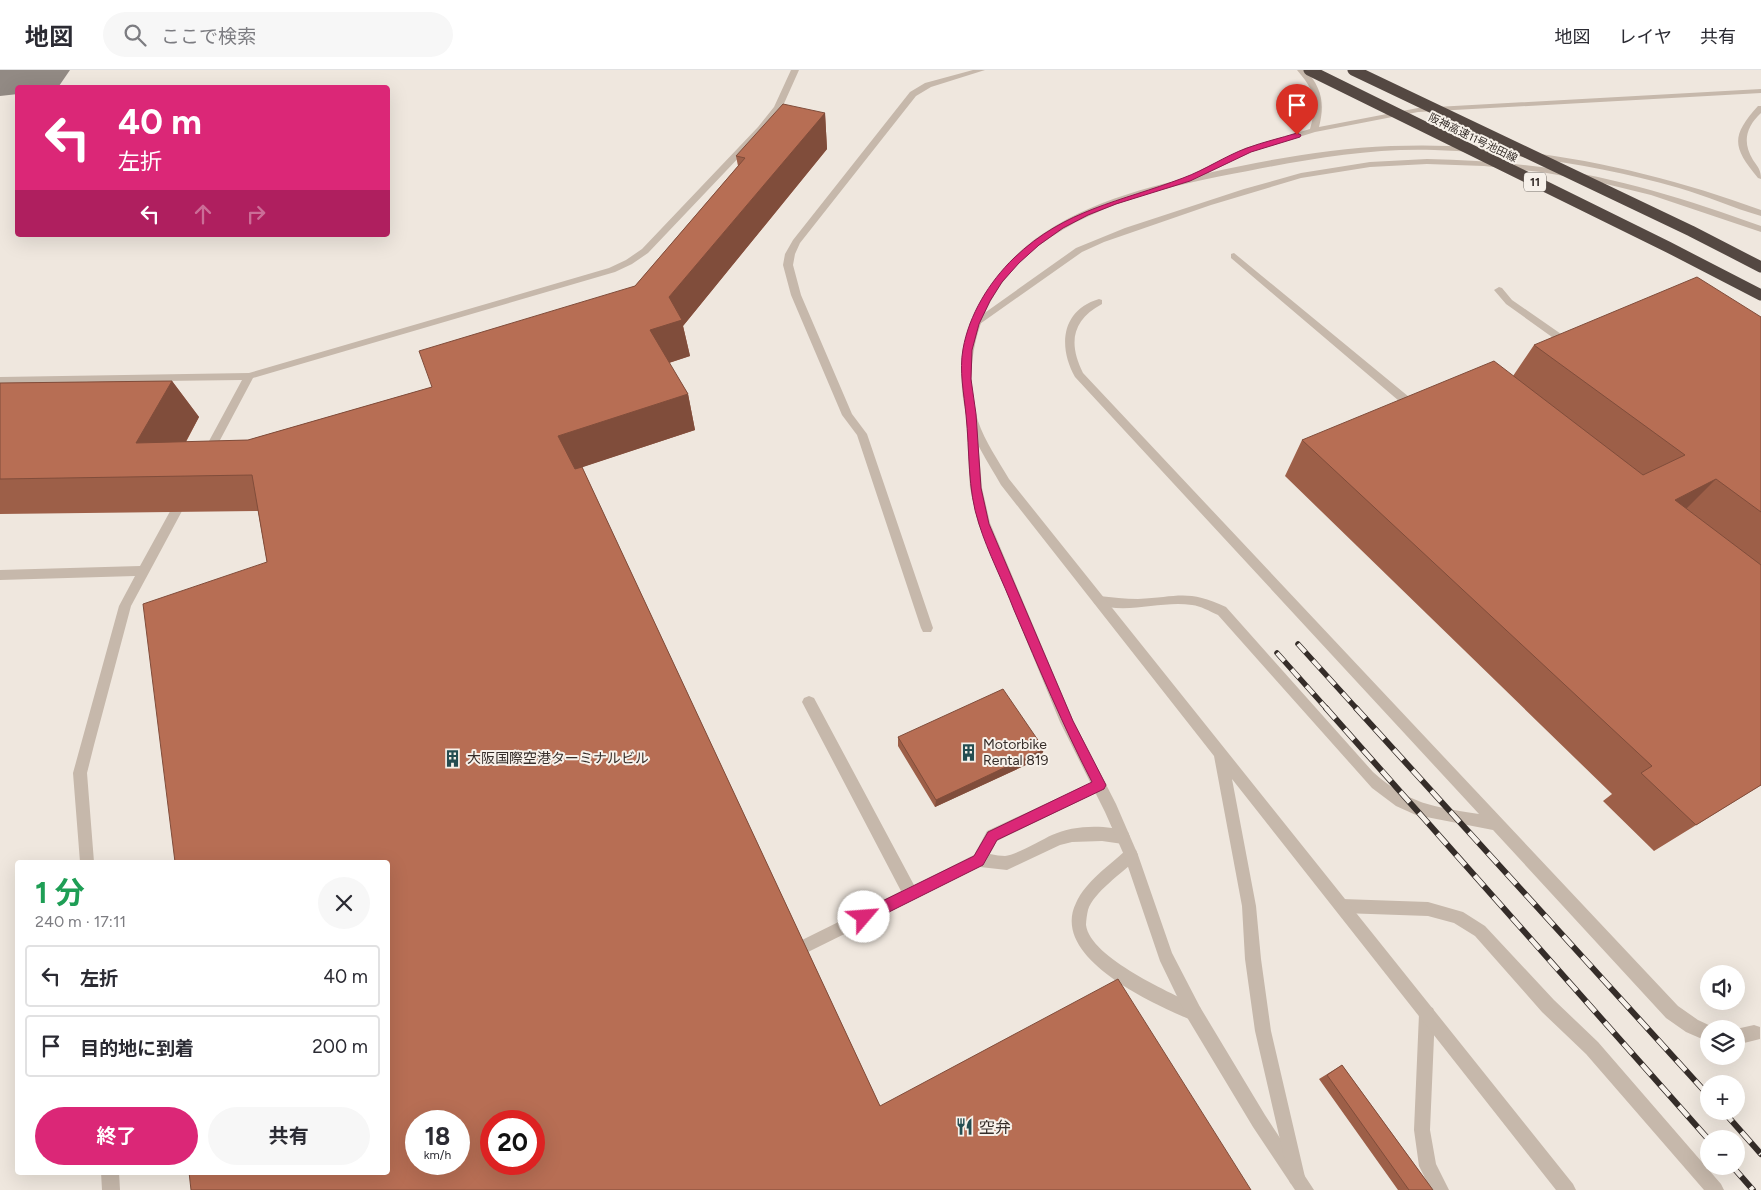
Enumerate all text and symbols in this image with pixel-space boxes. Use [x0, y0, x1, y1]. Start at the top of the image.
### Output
search box [103, 12, 453, 57]
icon: search [121, 21, 149, 49]
text: 地図 [25, 22, 73, 51]
text: ここで検索 [161, 25, 256, 48]
text: 地図 [1555, 26, 1591, 48]
text: レイヤ [1619, 26, 1672, 48]
text: 共有 [1700, 26, 1736, 48]
pin [1276, 84, 1318, 135]
icon: arrive [1283, 91, 1311, 119]
text: 40 m [118, 101, 202, 143]
icon: left [35, 105, 100, 170]
street label: 阪神高速11号池田線 [1427, 111, 1519, 165]
text: 左折 [118, 148, 162, 175]
road number: 11 [1524, 172, 1546, 191]
icon: left [136, 200, 164, 228]
icon: ahead [189, 200, 217, 228]
icon: right [242, 200, 270, 228]
place label: Motorbike Rental 819 [983, 736, 1049, 769]
building icon: Motorbike Rental 819 [959, 742, 979, 762]
building icon: 大阪国際空港ターミナルビル [443, 748, 463, 768]
place label: 大阪国際空港ターミナルビル [467, 750, 649, 767]
text: 1 分 [35, 874, 85, 911]
button: close [318, 877, 370, 929]
position arrow [837, 890, 889, 942]
text: 240 m · 17:11 [35, 912, 126, 931]
icon: left [37, 962, 65, 990]
text: 40 m [323, 965, 368, 988]
map controls [1700, 965, 1745, 1175]
button: sound [1700, 965, 1745, 1010]
text: 左折 [80, 967, 118, 990]
button: layers [1700, 1020, 1745, 1065]
icon: arrive [37, 1032, 65, 1060]
text: 200 m [312, 1035, 368, 1058]
text: 目的地に到着 [80, 1037, 194, 1060]
button: + [1700, 1075, 1745, 1120]
button: 終了 [35, 1107, 198, 1165]
button: 共有 [208, 1107, 370, 1165]
speed limit sign: 20 [480, 1110, 545, 1175]
restaurant icon: 空弁 [955, 1117, 975, 1137]
place label: 空弁 [979, 1118, 1011, 1137]
text: 18 [425, 1121, 450, 1151]
button: − [1700, 1130, 1745, 1175]
text: km/h [424, 1148, 451, 1162]

